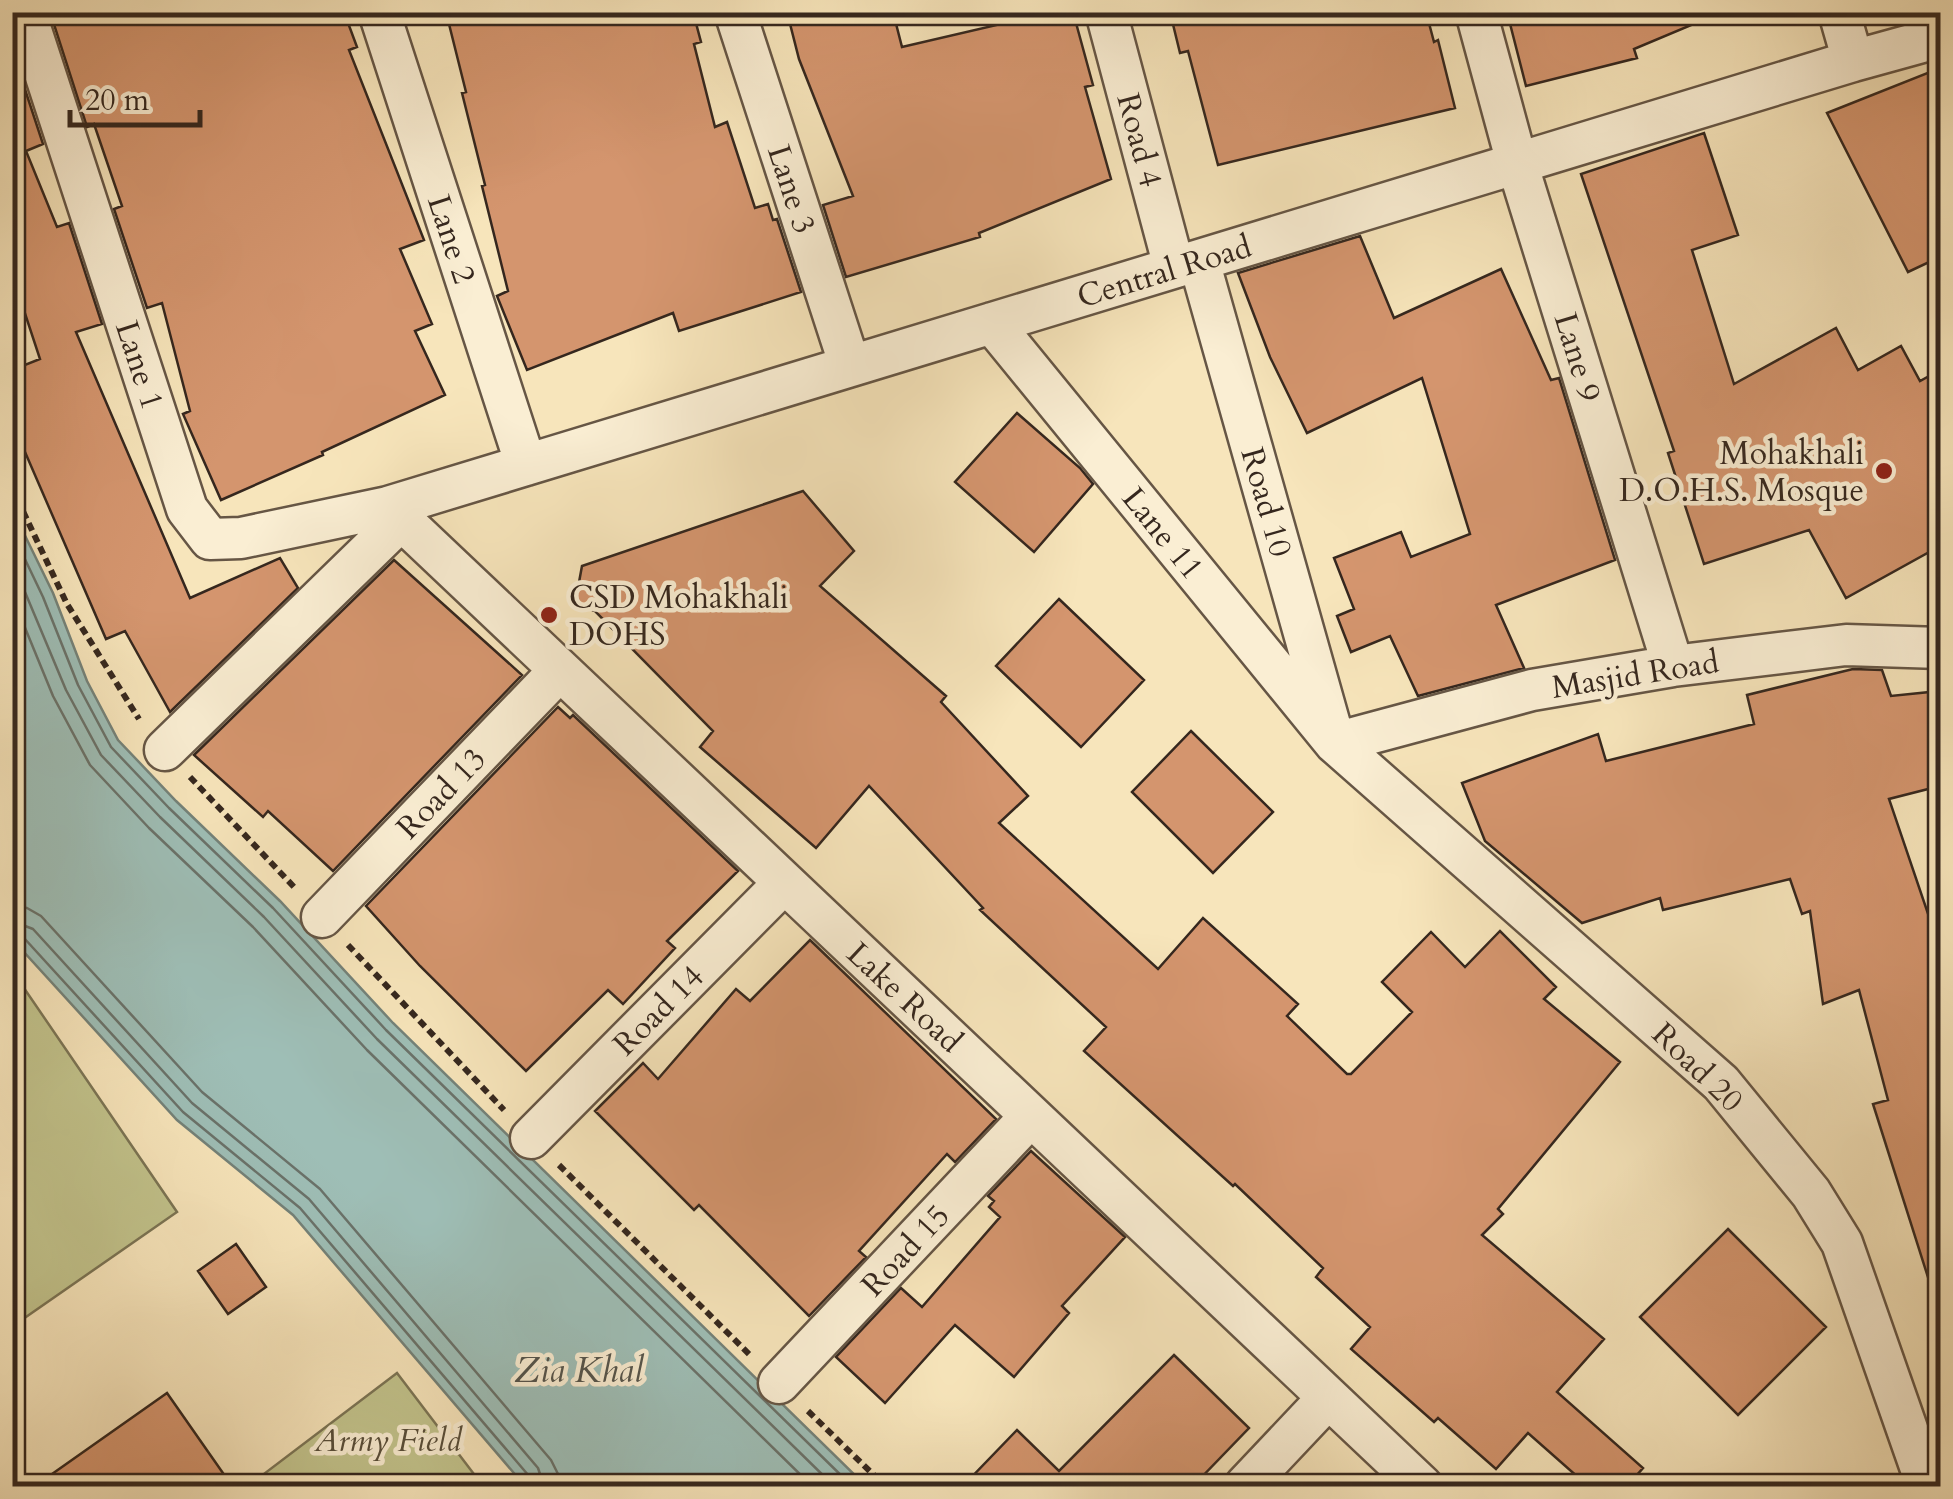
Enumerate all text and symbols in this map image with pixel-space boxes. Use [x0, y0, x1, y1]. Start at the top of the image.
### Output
scale bar [70, 65, 200, 127]
text: 20 m [85, 80, 150, 121]
street label: Road 4 [1105, 89, 1173, 192]
street label: Lane 3 [756, 139, 826, 239]
street label: Lane 2 [416, 189, 486, 289]
street label: Central Road [1072, 225, 1257, 319]
street label: Lane 9 [1543, 307, 1611, 407]
street label: Lane 1 [104, 315, 174, 415]
place label: Mohakhali D.O.H.S. Mosque [1619, 432, 1864, 513]
street label: Road 10 [1229, 443, 1303, 562]
marker: Mohakhali D.O.H.S. Mosque [1873, 460, 1895, 482]
street label: Lane 11 [1111, 478, 1213, 589]
place label: CSD Mohakhali DOHS [569, 576, 789, 657]
marker: CSD Mohakhali DOHS [538, 604, 560, 626]
street label: Masjid Road [1548, 640, 1722, 710]
street label: Road 13 [387, 738, 496, 849]
street label: Lake Road [837, 933, 972, 1063]
street label: Road 14 [604, 956, 714, 1066]
street label: Road 20 [1642, 1013, 1753, 1122]
street label: Road 15 [852, 1195, 960, 1307]
water label: Zia Khal [515, 1347, 645, 1395]
park label: Army Field [313, 1419, 463, 1463]

